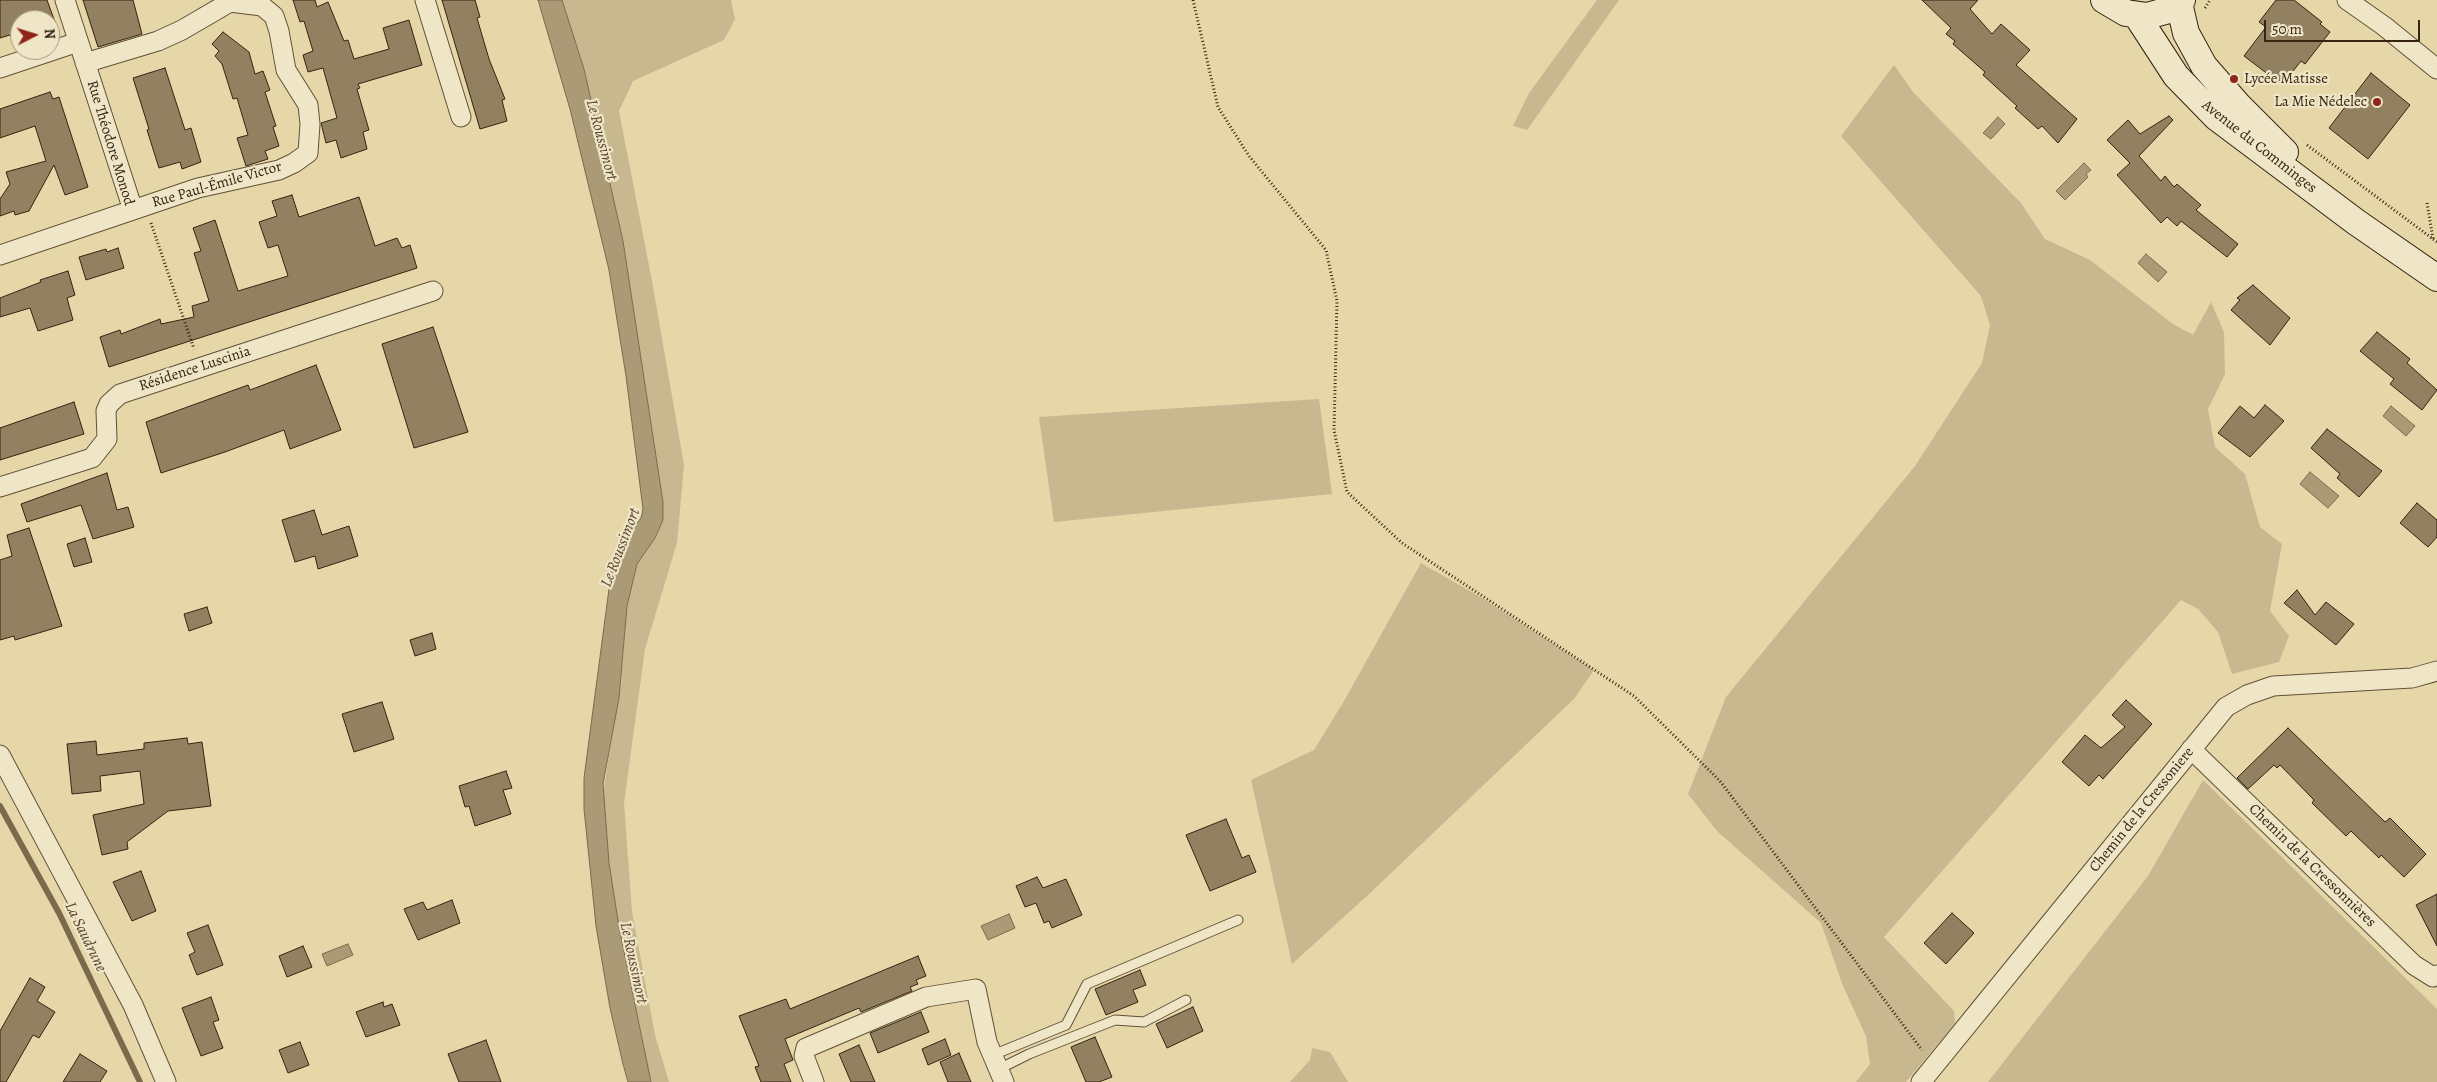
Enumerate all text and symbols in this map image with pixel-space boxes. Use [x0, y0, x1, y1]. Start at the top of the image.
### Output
north arrow [10, 10, 60, 60]
scale bar [2267, 10, 2423, 42]
text: 50 m [2272, 19, 2302, 39]
text: N [40, 28, 59, 40]
place label: Lycée Matisse [2244, 70, 2328, 88]
marker: Lycée Matisse [2228, 73, 2240, 85]
street label: Rue Théodore Monod [82, 78, 138, 208]
place label: La Mie Nédelec [2274, 93, 2367, 111]
street label: Avenue du Comminges [2198, 96, 2320, 198]
marker: La Mie Nédelec [2371, 96, 2383, 108]
water label: Le Roussimort [581, 98, 621, 182]
street label: Rue Paul-Émile Victor [150, 158, 284, 212]
street label: Résidence Luscinia [137, 342, 253, 396]
water label: Le Roussimort [597, 506, 645, 590]
street label: Chemin de la Cressoniere [2086, 744, 2198, 876]
street label: Chemin de la Cressonnières [2245, 800, 2379, 932]
water label: La Saudrune [60, 899, 110, 975]
water label: Le Roussimort [615, 920, 651, 1006]

